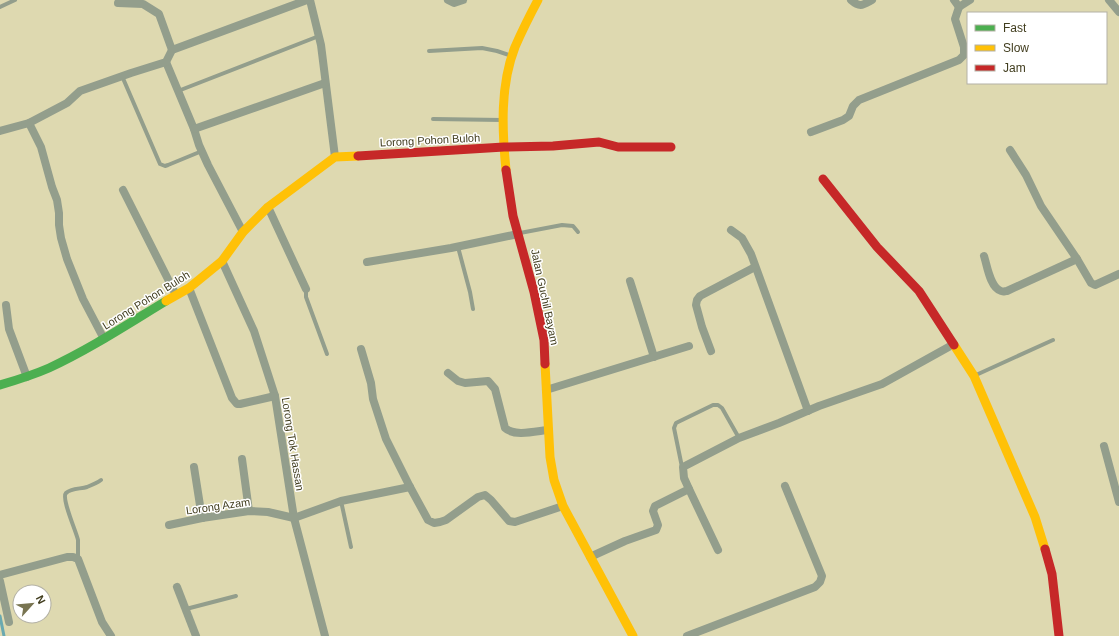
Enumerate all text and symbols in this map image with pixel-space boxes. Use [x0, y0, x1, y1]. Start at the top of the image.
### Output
legend [967, 12, 1107, 84]
text: Fast [1003, 21, 1027, 35]
text: Slow [1003, 41, 1029, 55]
text: Jam [1003, 61, 1026, 75]
street label: Lorong Pohon Buloh [380, 131, 480, 149]
street label: Jalan Guchil Bayam [529, 248, 561, 346]
street label: Lorong Pohon Buloh [100, 268, 192, 332]
street label: Lorong Tok Hassan [280, 396, 306, 492]
street label: Lorong Azam [185, 496, 251, 516]
north arrow [12, 584, 52, 624]
text: N [34, 593, 48, 606]

